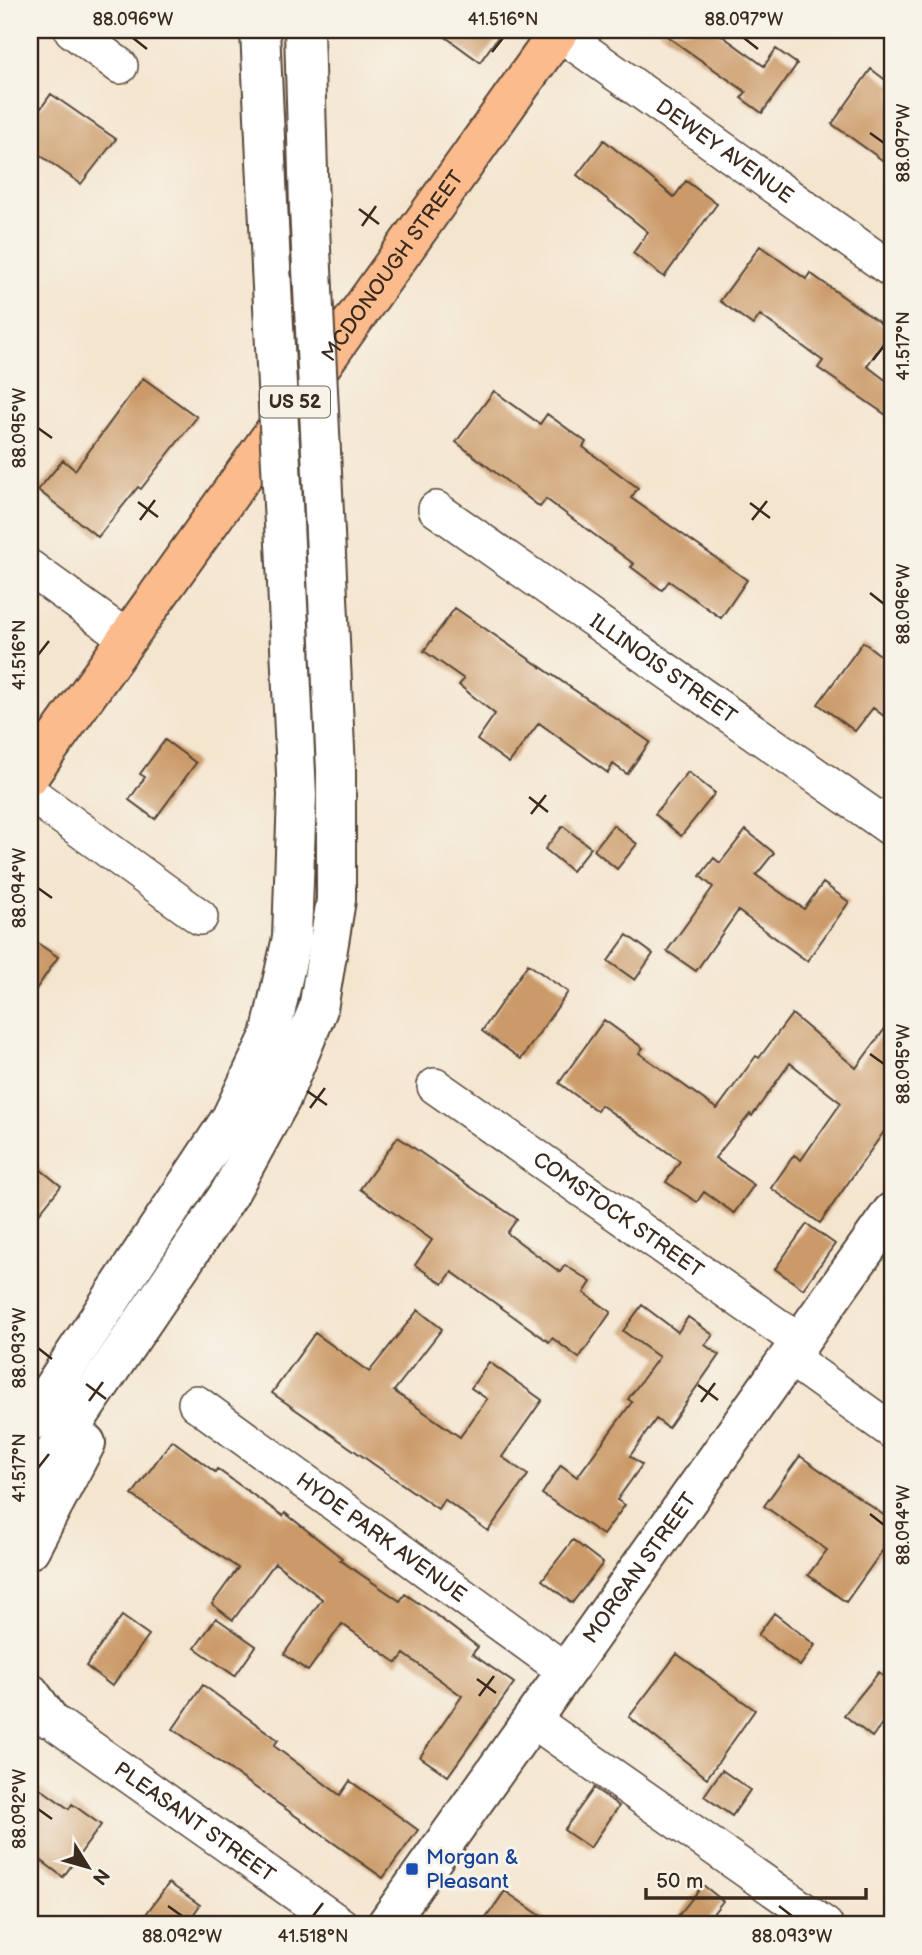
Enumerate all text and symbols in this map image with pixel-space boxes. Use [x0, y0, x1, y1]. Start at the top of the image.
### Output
text: 88.096°W [93, 9, 174, 30]
text: 41.516°N [467, 9, 539, 30]
text: 88.097°W [704, 9, 784, 30]
street label: DEWEY AVENUE [651, 93, 799, 208]
text: 88.097°W [893, 103, 914, 183]
street label: MCDONOUGH STREET [316, 165, 469, 366]
text: 41.517°N [893, 311, 914, 381]
road number: US 52 [260, 386, 330, 418]
text: 88.095°W [9, 387, 30, 468]
text: 88.096°W [893, 563, 914, 644]
street label: ILLINOIS STREET [585, 609, 742, 729]
text: 41.516°N [9, 619, 30, 691]
text: 88.094°W [9, 847, 30, 928]
text: 88.095°W [893, 1023, 914, 1104]
street label: COMSTOCK STREET [528, 1146, 709, 1283]
text: 88.093°W [9, 1307, 30, 1388]
text: 41.517°N [9, 1433, 30, 1503]
street label: HYDE PARK AVENUE [291, 1467, 471, 1607]
text: 88.094°W [893, 1484, 914, 1565]
street label: MORGAN STREET [578, 1487, 702, 1648]
street label: PLEASANT STREET [110, 1756, 281, 1888]
text: 88.092°W [9, 1768, 30, 1849]
north arrow [52, 1832, 122, 1902]
place label: Morgan & Pleasant [426, 1845, 519, 1894]
scale bar [646, 1857, 866, 1901]
marker: Morgan & Pleasant [404, 1861, 420, 1877]
text: N [87, 1864, 114, 1889]
text: 50 m [656, 1869, 703, 1894]
text: 88.092°W [142, 1926, 223, 1947]
text: 41.518°N [277, 1926, 349, 1947]
text: 88.093°W [752, 1926, 833, 1947]

